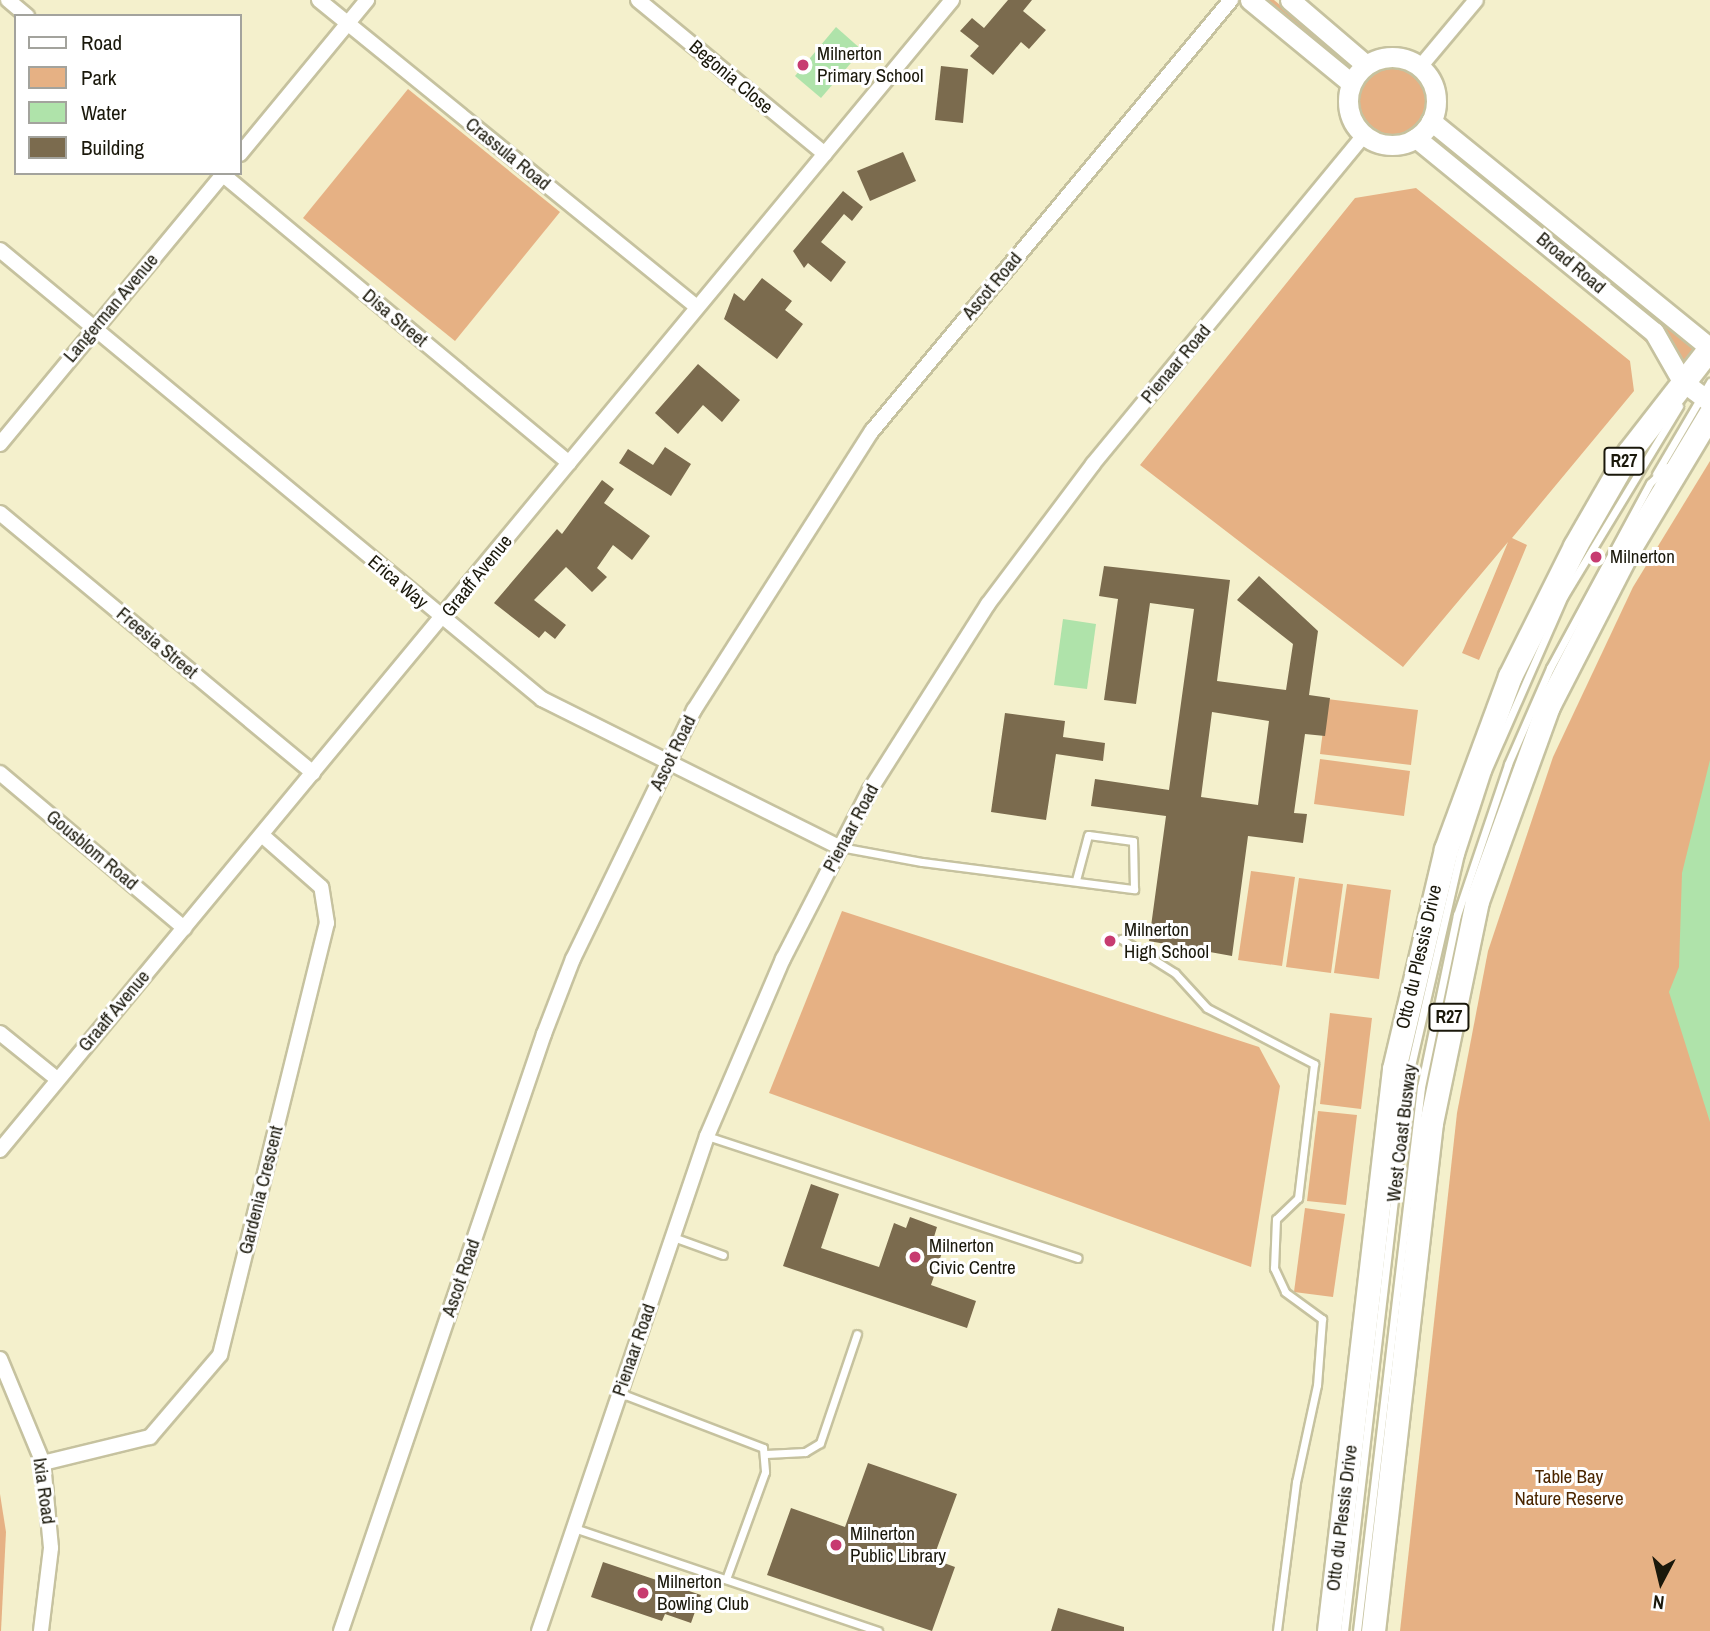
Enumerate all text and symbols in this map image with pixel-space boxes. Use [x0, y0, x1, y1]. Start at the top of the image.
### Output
legend [14, 14, 242, 175]
text: Road [81, 28, 122, 57]
street label: Begonia Close [685, 35, 777, 119]
place label: Milnerton Primary School [817, 43, 923, 87]
marker: Milnerton Primary School [795, 57, 811, 73]
text: Park [81, 63, 116, 92]
text: Water [81, 98, 126, 127]
street label: Crassula Road [461, 113, 555, 195]
text: Building [81, 133, 144, 162]
street label: Broad Road [1532, 228, 1610, 298]
street label: Ascot Road [957, 248, 1027, 324]
street label: Langerman Avenue [59, 249, 163, 367]
street label: Disa Street [358, 284, 432, 352]
street label: Pienaar Road [1136, 320, 1216, 408]
road number: R27 [1603, 447, 1645, 476]
street label: Graaff Avenue [437, 530, 517, 622]
place label: Milnerton [1610, 546, 1675, 568]
marker: Milnerton [1588, 549, 1604, 565]
street label: Erica Way [363, 550, 433, 614]
street label: Freesia Street [112, 603, 202, 683]
street label: Ascot Road [645, 712, 701, 794]
street label: Pienaar Road [818, 780, 884, 876]
street label: Gousblom Road [42, 805, 142, 895]
street label: Otto du Plessis Drive [1391, 883, 1447, 1031]
place label: Milnerton High School [1124, 919, 1209, 963]
marker: Milnerton High School [1102, 933, 1118, 949]
street label: Graaff Avenue [73, 965, 155, 1057]
road number: R27 [1428, 1002, 1470, 1032]
street label: West Coast Busway [1382, 1063, 1422, 1203]
street label: Gardenia Crescent [234, 1123, 288, 1257]
place label: Milnerton Civic Centre [929, 1235, 1016, 1279]
street label: Ascot Road [437, 1236, 485, 1320]
marker: Milnerton Civic Centre [907, 1249, 923, 1265]
street label: Pienaar Road [608, 1301, 660, 1399]
street label: Otto du Plessis Drive [1322, 1444, 1362, 1592]
street label: Ixia Road [28, 1456, 60, 1526]
park label: Table Bay Nature Reserve [1514, 1466, 1624, 1510]
place label: Milnerton Public Library [850, 1523, 946, 1567]
marker: Milnerton Public Library [828, 1537, 844, 1553]
north arrow [1626, 1547, 1696, 1617]
place label: Milnerton Bowling Club [657, 1571, 749, 1615]
marker: Milnerton Bowling Club [635, 1585, 651, 1601]
text: N [1651, 1589, 1666, 1616]

